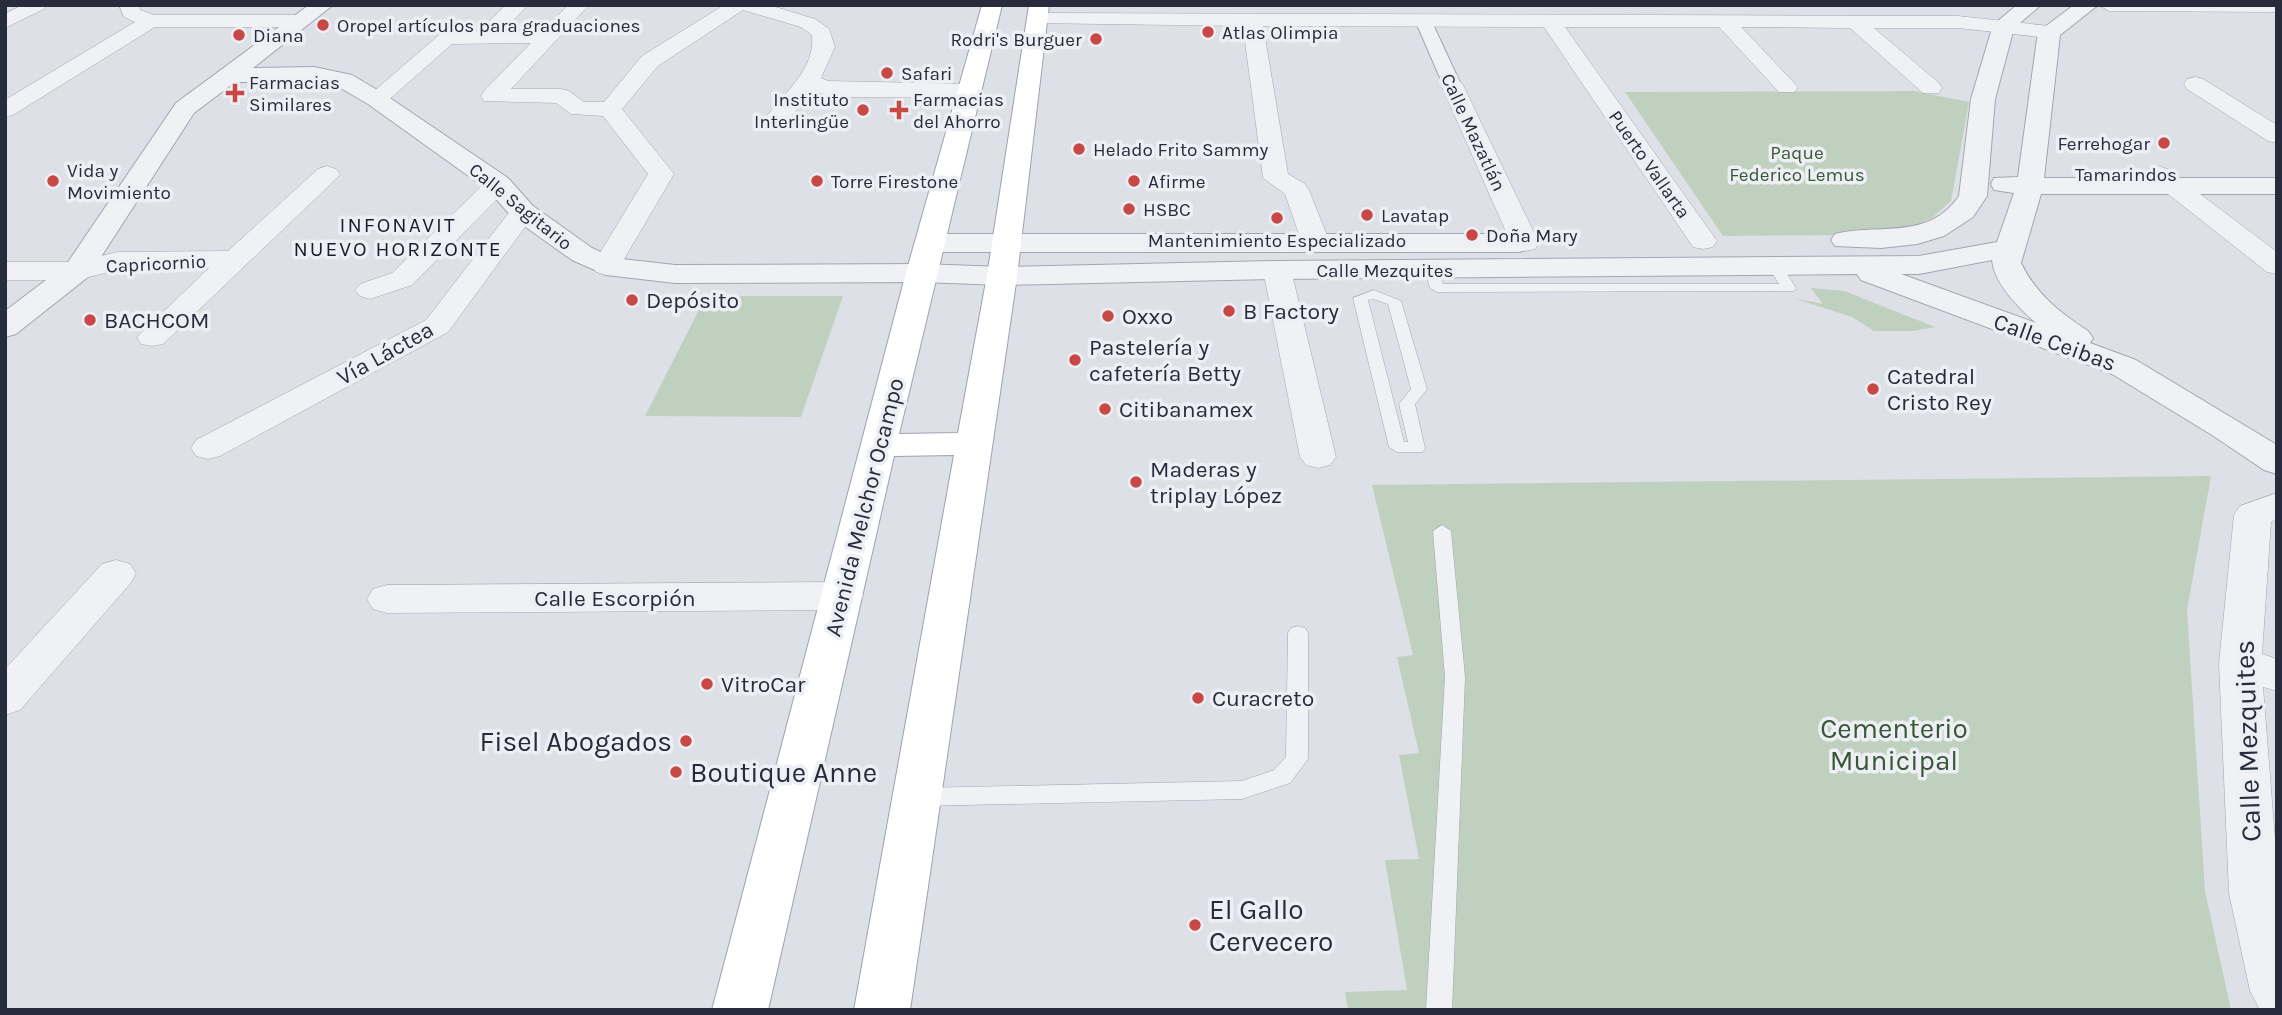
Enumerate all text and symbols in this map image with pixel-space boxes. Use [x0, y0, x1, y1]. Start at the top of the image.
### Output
place label: Oropel artículos para graduaciones [337, 15, 641, 37]
marker: Oropel artículos para graduaciones [315, 17, 331, 33]
place label: Atlas Olimpia [1222, 22, 1339, 44]
marker: Atlas Olimpia [1200, 24, 1216, 40]
place label: Diana [253, 25, 304, 47]
marker: Diana [231, 27, 247, 43]
place label: Rodri's Burguer [950, 29, 1082, 51]
marker: Rodri's Burguer [1088, 31, 1104, 47]
place label: Safari [901, 63, 952, 85]
marker: Safari [879, 65, 895, 81]
street label: Calle Mazatlán [1436, 70, 1510, 195]
place label: Farmacias Similares [249, 72, 340, 116]
marker: Farmacias Similares [227, 85, 243, 101]
place label: Instituto Interlingüe [754, 89, 849, 133]
place label: Farmacias del Ahorro [913, 89, 1004, 133]
marker: Instituto Interlingüe [855, 102, 871, 118]
marker: Farmacias del Ahorro [891, 102, 907, 118]
street label: Puerto Vallarta [1604, 106, 1695, 223]
place label: Ferrehogar [2057, 133, 2150, 155]
marker: Ferrehogar [2156, 135, 2172, 151]
place label: Helado Frito Sammy [1093, 139, 1268, 161]
marker: Helado Frito Sammy [1071, 141, 1087, 157]
park label: Paque Federico Lemus [1729, 142, 1865, 186]
street label: Calle Sagitario [465, 159, 576, 255]
place label: Vida y Movimiento [67, 160, 171, 204]
street label: Tamarindos [2075, 164, 2177, 186]
place label: Torre Firestone [831, 171, 958, 193]
place label: Afirme [1148, 171, 1206, 193]
marker: Vida y Movimiento [45, 173, 61, 189]
marker: Torre Firestone [809, 173, 825, 189]
marker: Afirme [1126, 173, 1142, 189]
place label: HSBC [1143, 199, 1191, 221]
marker: HSBC [1121, 201, 1137, 217]
place label: Lavatap [1381, 205, 1449, 227]
marker: Lavatap [1359, 207, 1375, 223]
marker: Mantenimiento Especializado [1269, 210, 1285, 226]
district label: INFONAVIT NUEVO HORIZONTE [293, 213, 503, 261]
place label: Doña Mary [1486, 225, 1578, 247]
marker: Doña Mary [1464, 227, 1480, 243]
place label: Mantenimiento Especializado [1148, 230, 1406, 252]
street label: Capricornio [105, 250, 207, 278]
street label: Calle Mezquites [1316, 260, 1454, 282]
place label: Depósito [646, 287, 739, 314]
marker: Depósito [624, 292, 640, 308]
place label: B Factory [1243, 298, 1339, 325]
place label: Oxxo [1122, 303, 1173, 330]
marker: B Factory [1221, 303, 1237, 319]
place label: BACHCOM [104, 307, 209, 334]
marker: Oxxo [1100, 308, 1116, 324]
street label: Calle Ceibas [1990, 308, 2120, 377]
marker: BACHCOM [82, 312, 98, 328]
street label: Vía Láctea [332, 316, 438, 391]
place label: Pastelería y cafetería Betty [1089, 334, 1241, 387]
marker: Pastelería y cafetería Betty [1067, 352, 1083, 368]
place label: Catedral Cristo Rey [1887, 363, 1992, 416]
street label: Avenida Melchor Ocampo [819, 375, 910, 639]
marker: Catedral Cristo Rey [1865, 381, 1881, 397]
place label: Citibanamex [1119, 396, 1254, 423]
marker: Citibanamex [1097, 401, 1113, 417]
place label: Maderas y triplay López [1150, 456, 1282, 509]
marker: Maderas y triplay López [1128, 474, 1144, 490]
street label: Calle Escorpión [534, 585, 696, 612]
street label: Calle Mezquites [2227, 639, 2268, 842]
place label: VitroCar [721, 671, 806, 698]
marker: VitroCar [699, 676, 715, 692]
place label: Curacreto [1212, 685, 1314, 712]
marker: Curacreto [1190, 690, 1206, 706]
park label: Cementerio Municipal [1820, 712, 1968, 777]
place label: Fisel Abogados [480, 725, 672, 758]
marker: Fisel Abogados [678, 733, 694, 749]
place label: Boutique Anne [690, 756, 877, 789]
marker: Boutique Anne [668, 764, 684, 780]
place label: El Gallo Cervecero [1209, 893, 1333, 958]
marker: El Gallo Cervecero [1187, 917, 1203, 933]

